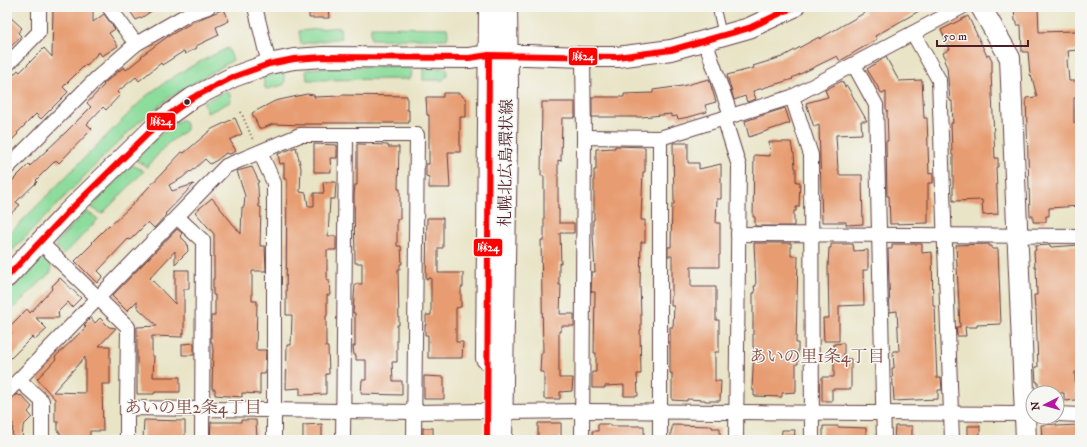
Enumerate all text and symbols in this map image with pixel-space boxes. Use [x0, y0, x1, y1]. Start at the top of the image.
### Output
scale bar [937, 22, 1028, 48]
text: 50 m [943, 29, 967, 44]
line badge: 麻24 [568, 47, 598, 66]
text: 麻24 [572, 50, 595, 64]
unlabelled marker [182, 97, 192, 107]
street label: 札幌北広島環状線 [495, 99, 517, 227]
line badge: 麻24 [146, 112, 176, 131]
text: 麻24 [150, 115, 173, 129]
line badge: 麻24 [473, 238, 503, 257]
text: 麻24 [477, 241, 500, 255]
district label: あいの里1条4丁目 [749, 346, 885, 368]
north arrow [1025, 385, 1065, 425]
district label: あいの里2条4丁目 [124, 397, 262, 419]
text: N [1029, 401, 1043, 411]

